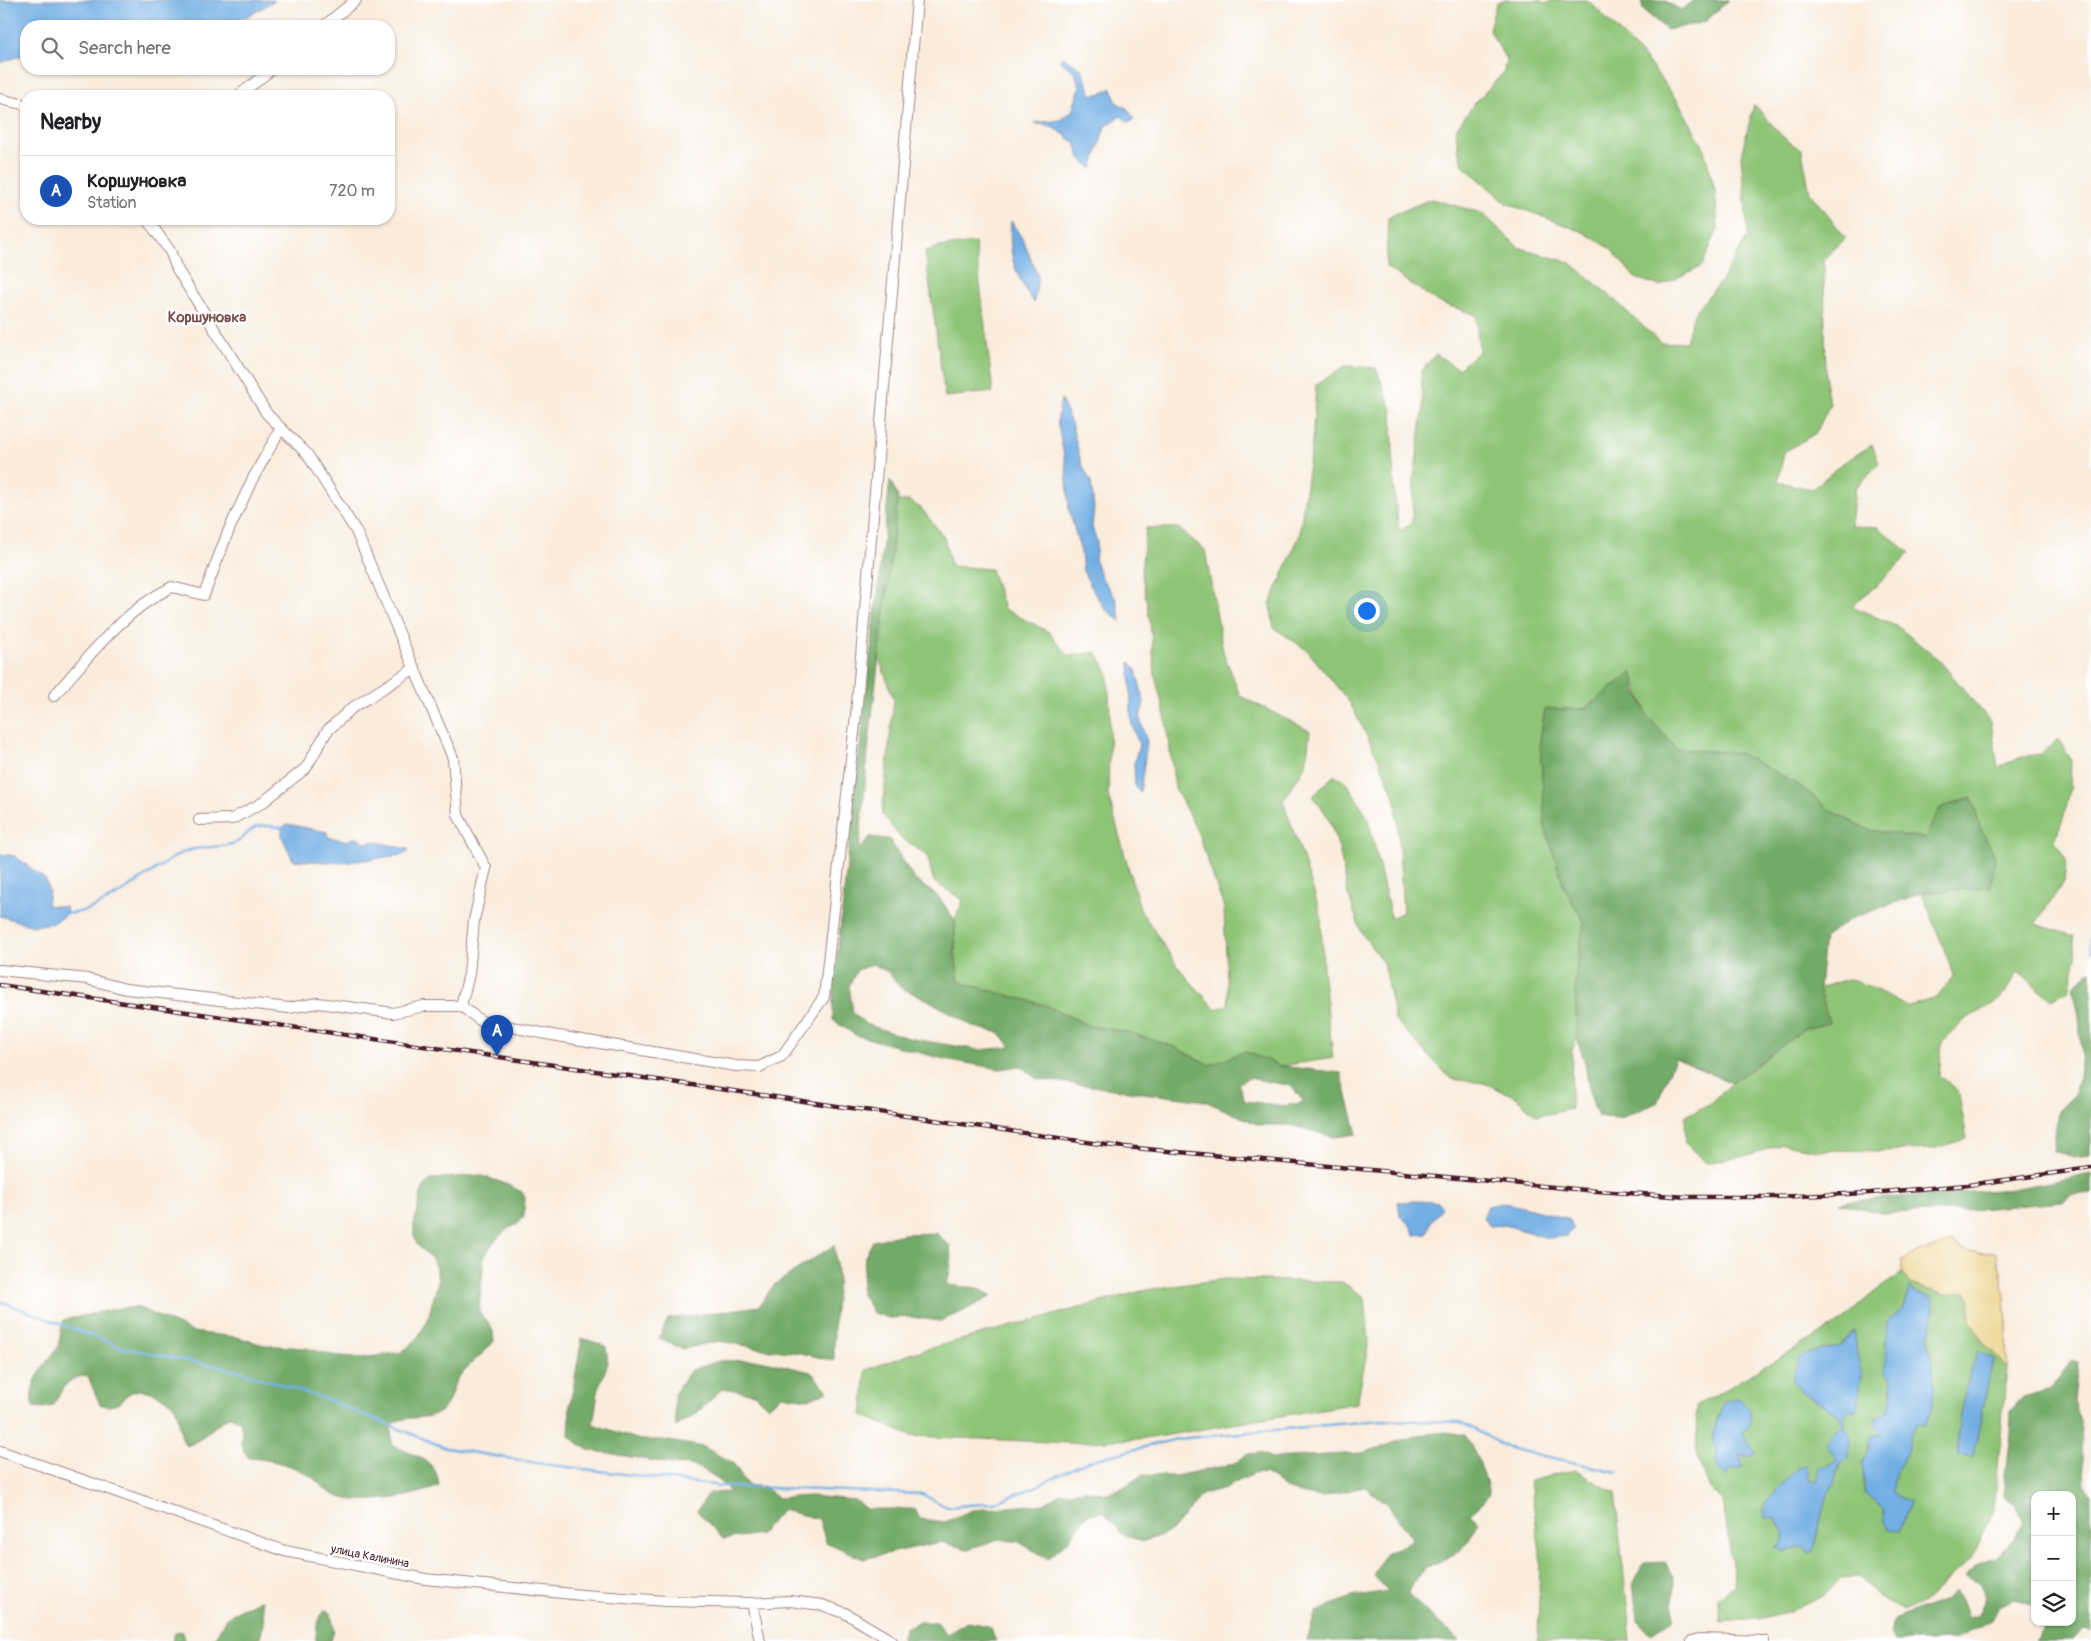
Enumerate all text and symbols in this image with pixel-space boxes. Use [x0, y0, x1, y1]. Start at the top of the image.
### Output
search box [20, 20, 395, 75]
icon: search [38, 34, 66, 62]
text: Search here [78, 36, 171, 60]
text: Nearby [40, 109, 101, 136]
text: Коршуновка [87, 169, 186, 193]
text: A [51, 181, 61, 201]
text: 720 m [329, 181, 375, 201]
text: Station [87, 193, 137, 213]
district label: Коршуновка [168, 308, 246, 327]
your location [1354, 598, 1380, 624]
pin: A [481, 1015, 513, 1056]
map controls [2031, 1491, 2076, 1626]
button: + [2031, 1491, 2076, 1536]
button: − [2031, 1536, 2076, 1581]
street label: улица Калинина [328, 1541, 411, 1572]
button: layers [2031, 1581, 2076, 1626]

